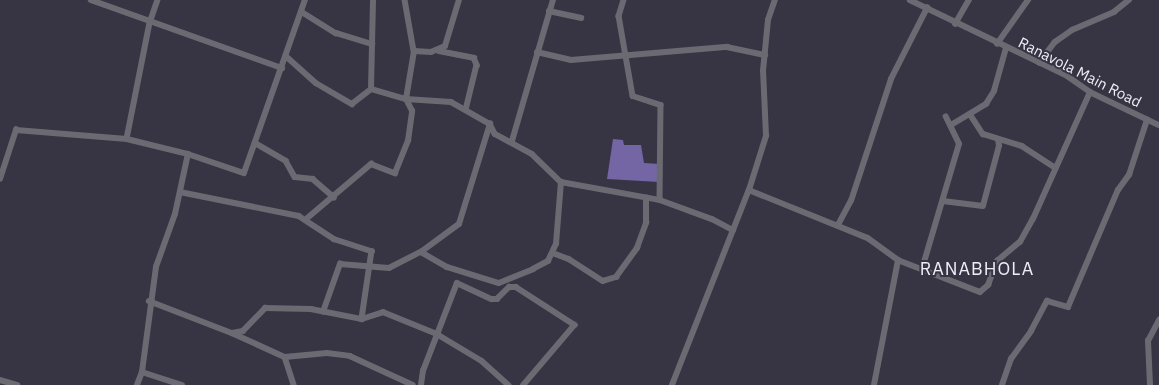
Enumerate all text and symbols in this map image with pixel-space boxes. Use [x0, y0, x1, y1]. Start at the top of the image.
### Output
street label: Ranavola Main Road [1015, 33, 1145, 111]
district label: RANABHOLA [919, 258, 1035, 280]

